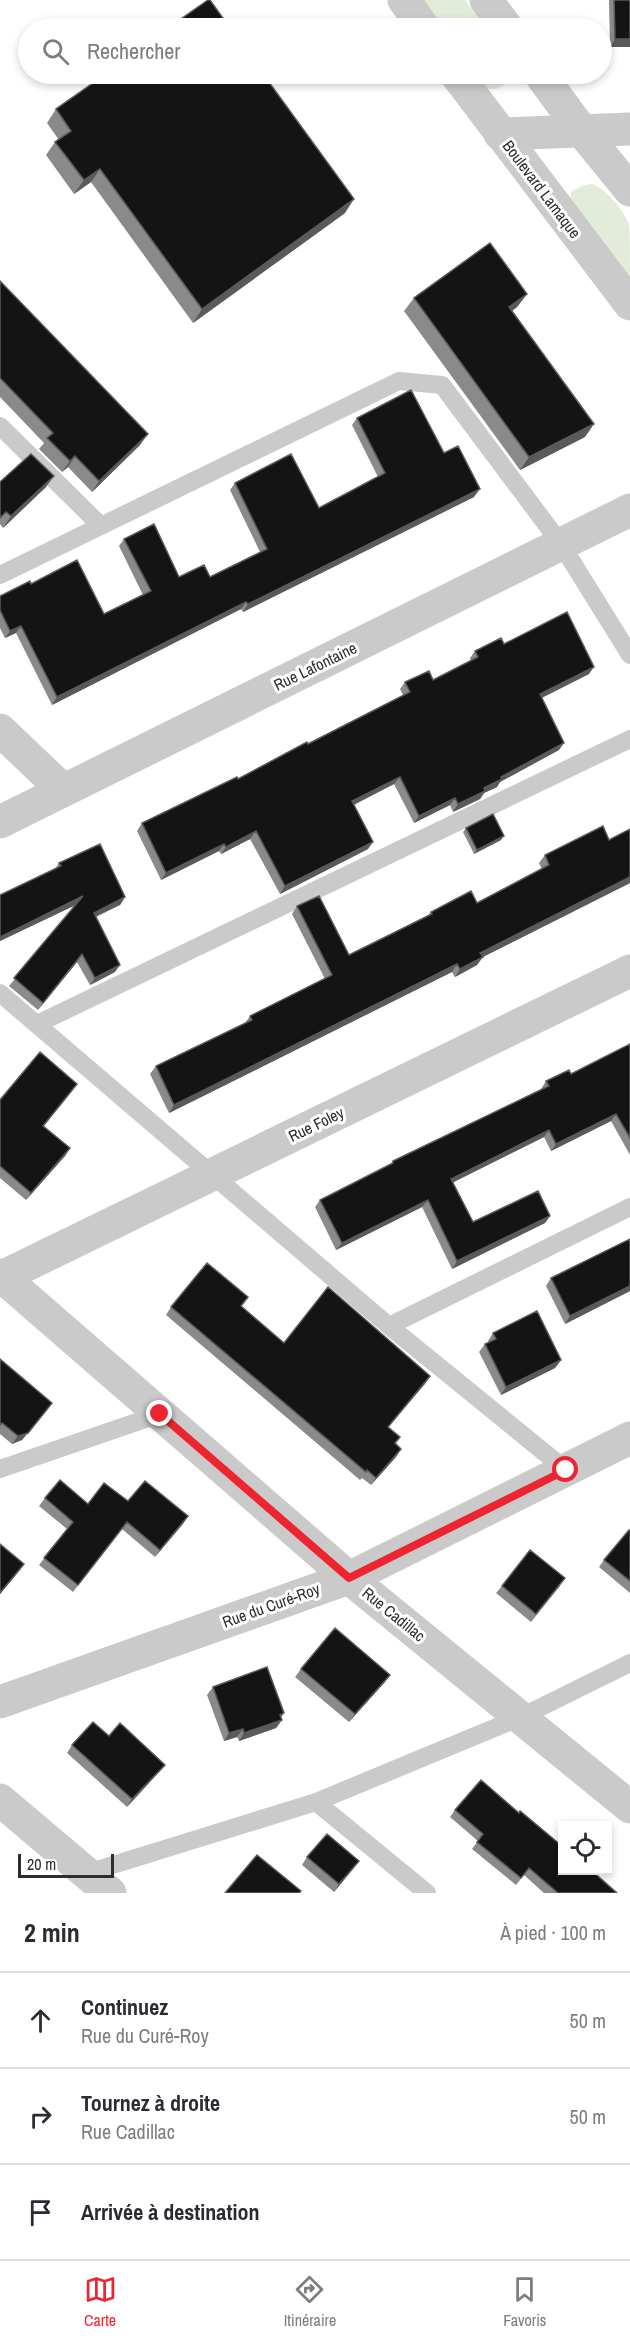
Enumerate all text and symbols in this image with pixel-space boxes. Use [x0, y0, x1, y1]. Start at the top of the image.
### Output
search box [18, 18, 612, 84]
icon: search [39, 35, 72, 68]
text: Rechercher [87, 36, 180, 66]
street label: Boulevard Lamaque [498, 135, 586, 243]
street label: Rue Lafontaine [270, 636, 360, 696]
street label: Rue Foley [285, 1101, 348, 1147]
route end [146, 1400, 172, 1426]
route start [552, 1456, 578, 1482]
street label: Rue du Curé-Roy [219, 1577, 323, 1633]
street label: Rue Cadillac [358, 1582, 430, 1646]
map controls [558, 1821, 612, 1875]
button: locate [558, 1821, 612, 1875]
scale bar [18, 1851, 114, 1878]
text: 20 m [27, 1853, 56, 1875]
text: 2 min [24, 1915, 80, 1950]
text: À pied · 100 m [500, 1919, 606, 1946]
text: Continuez [81, 1992, 168, 2022]
icon: ahead [24, 2004, 57, 2037]
text: 50 m [570, 2007, 606, 2034]
text: Rue du Curé-Roy [81, 2022, 209, 2049]
text: Tournez à droite [81, 2088, 220, 2118]
icon: right [24, 2100, 57, 2133]
text: 50 m [570, 2103, 606, 2130]
text: Rue Cadillac [81, 2118, 175, 2145]
icon: arrive [24, 2196, 57, 2229]
text: Arrivée à destination [81, 2197, 259, 2227]
tab: Carte [84, 2273, 117, 2331]
tab: Itinéraire [284, 2273, 336, 2331]
tab: Favoris [503, 2273, 546, 2331]

